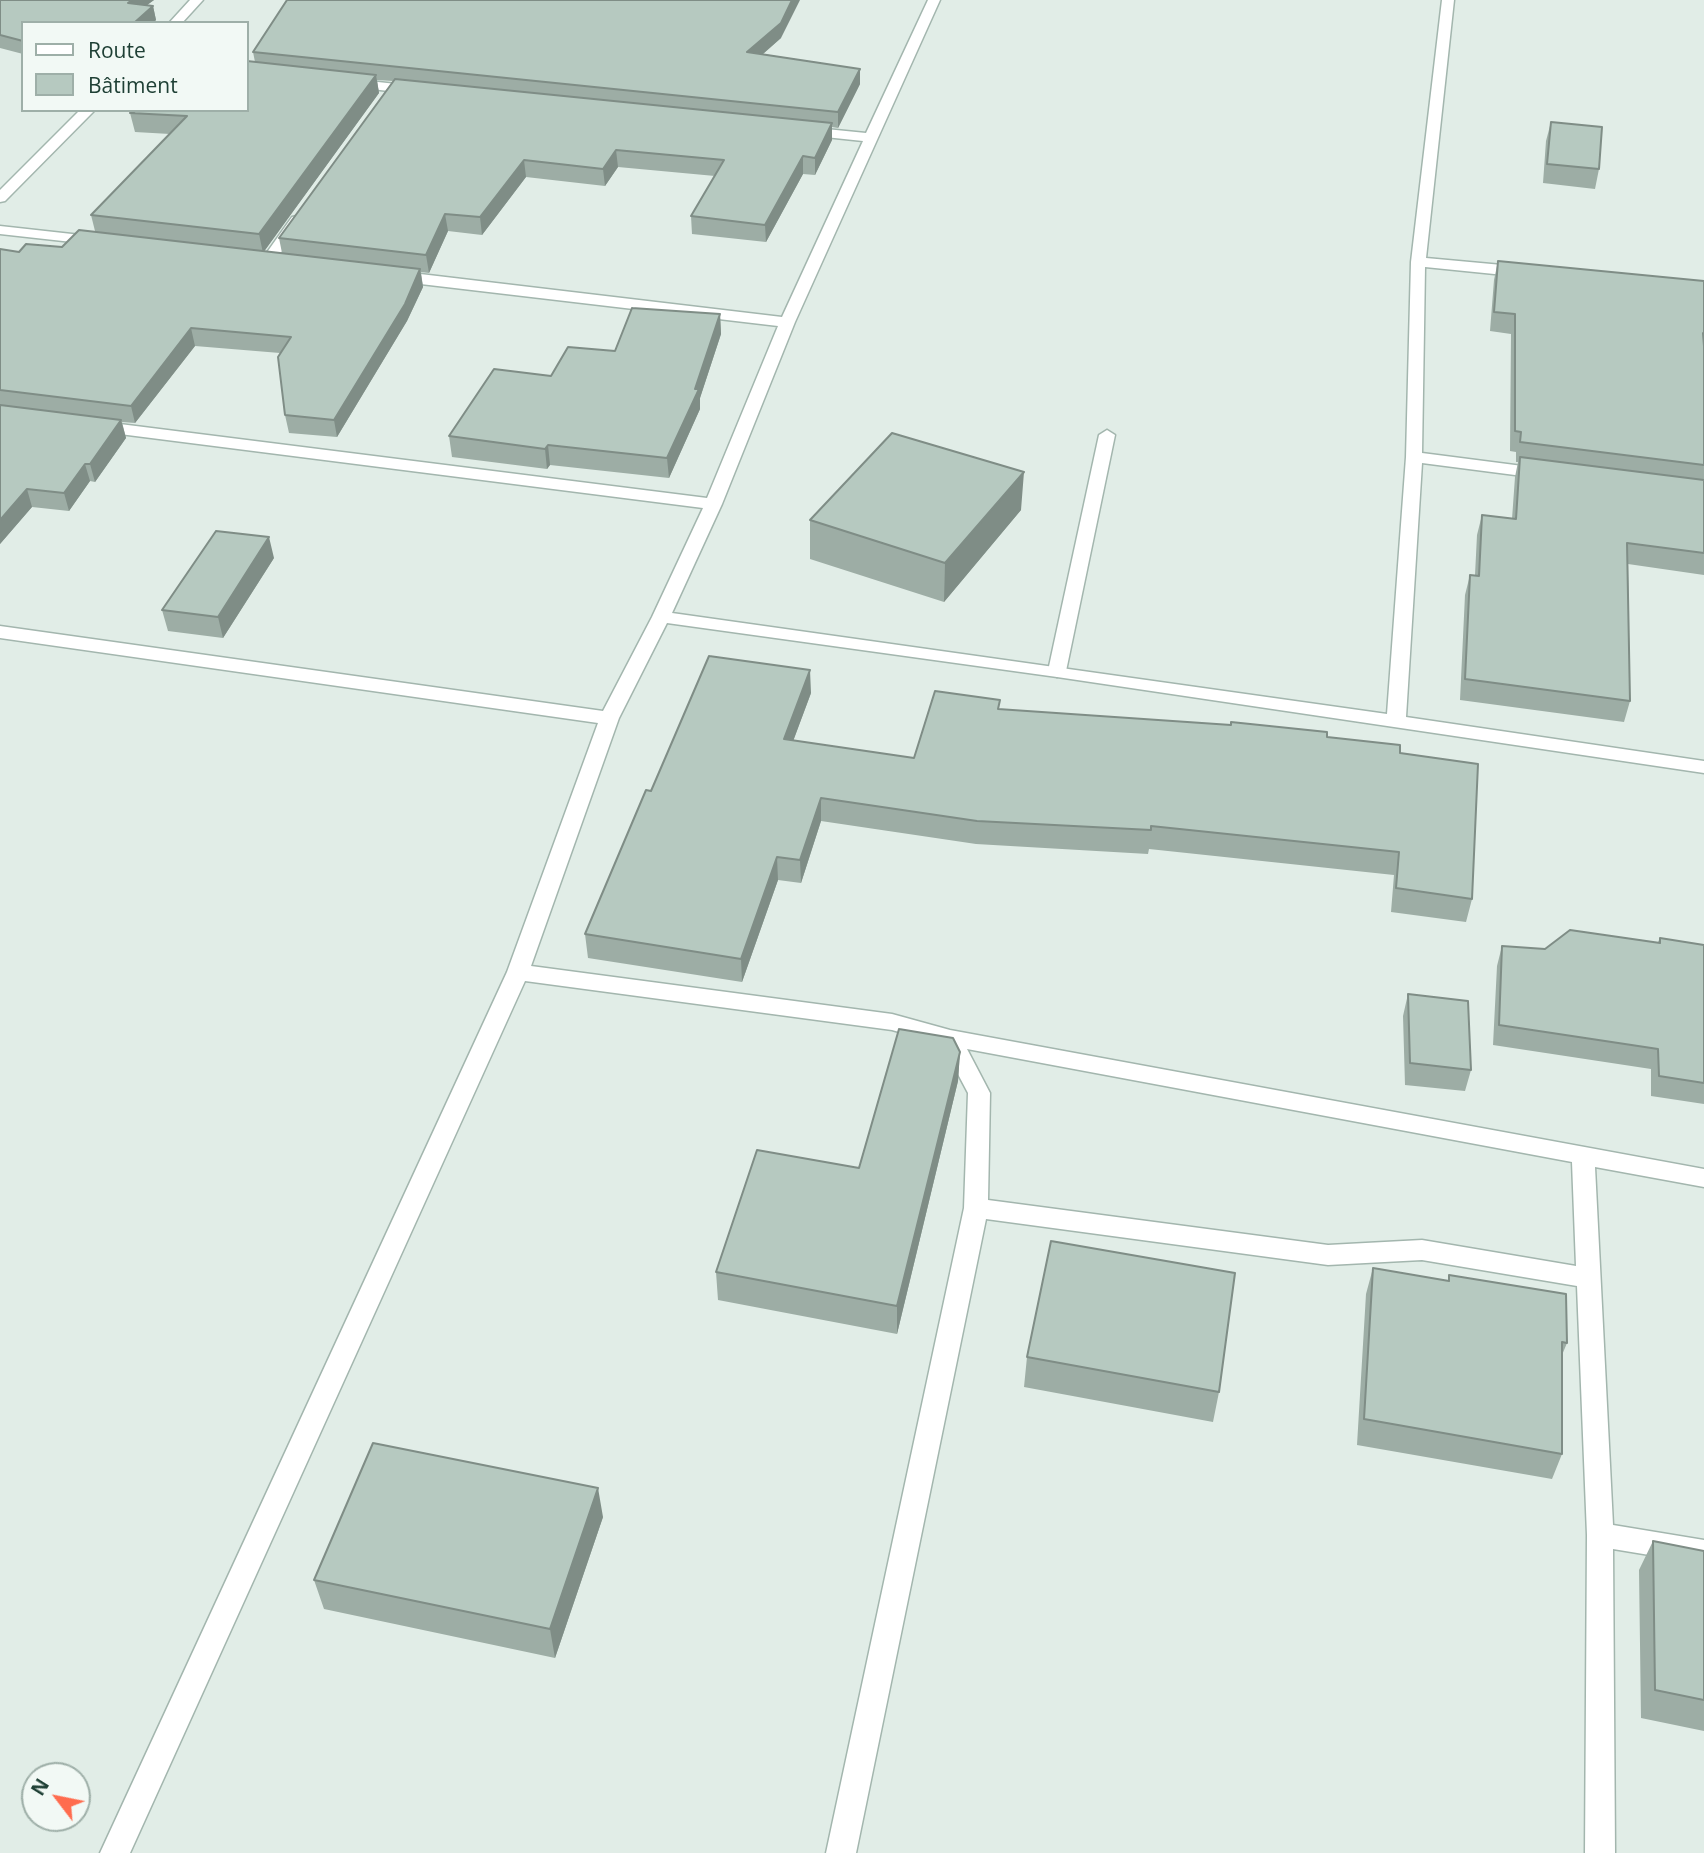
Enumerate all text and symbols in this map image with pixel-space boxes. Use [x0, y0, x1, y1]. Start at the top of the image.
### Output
legend [21, 21, 248, 112]
text: Route [88, 36, 146, 64]
text: Bâtiment [88, 71, 178, 99]
north arrow [21, 1762, 91, 1832]
text: N [25, 1773, 55, 1800]

